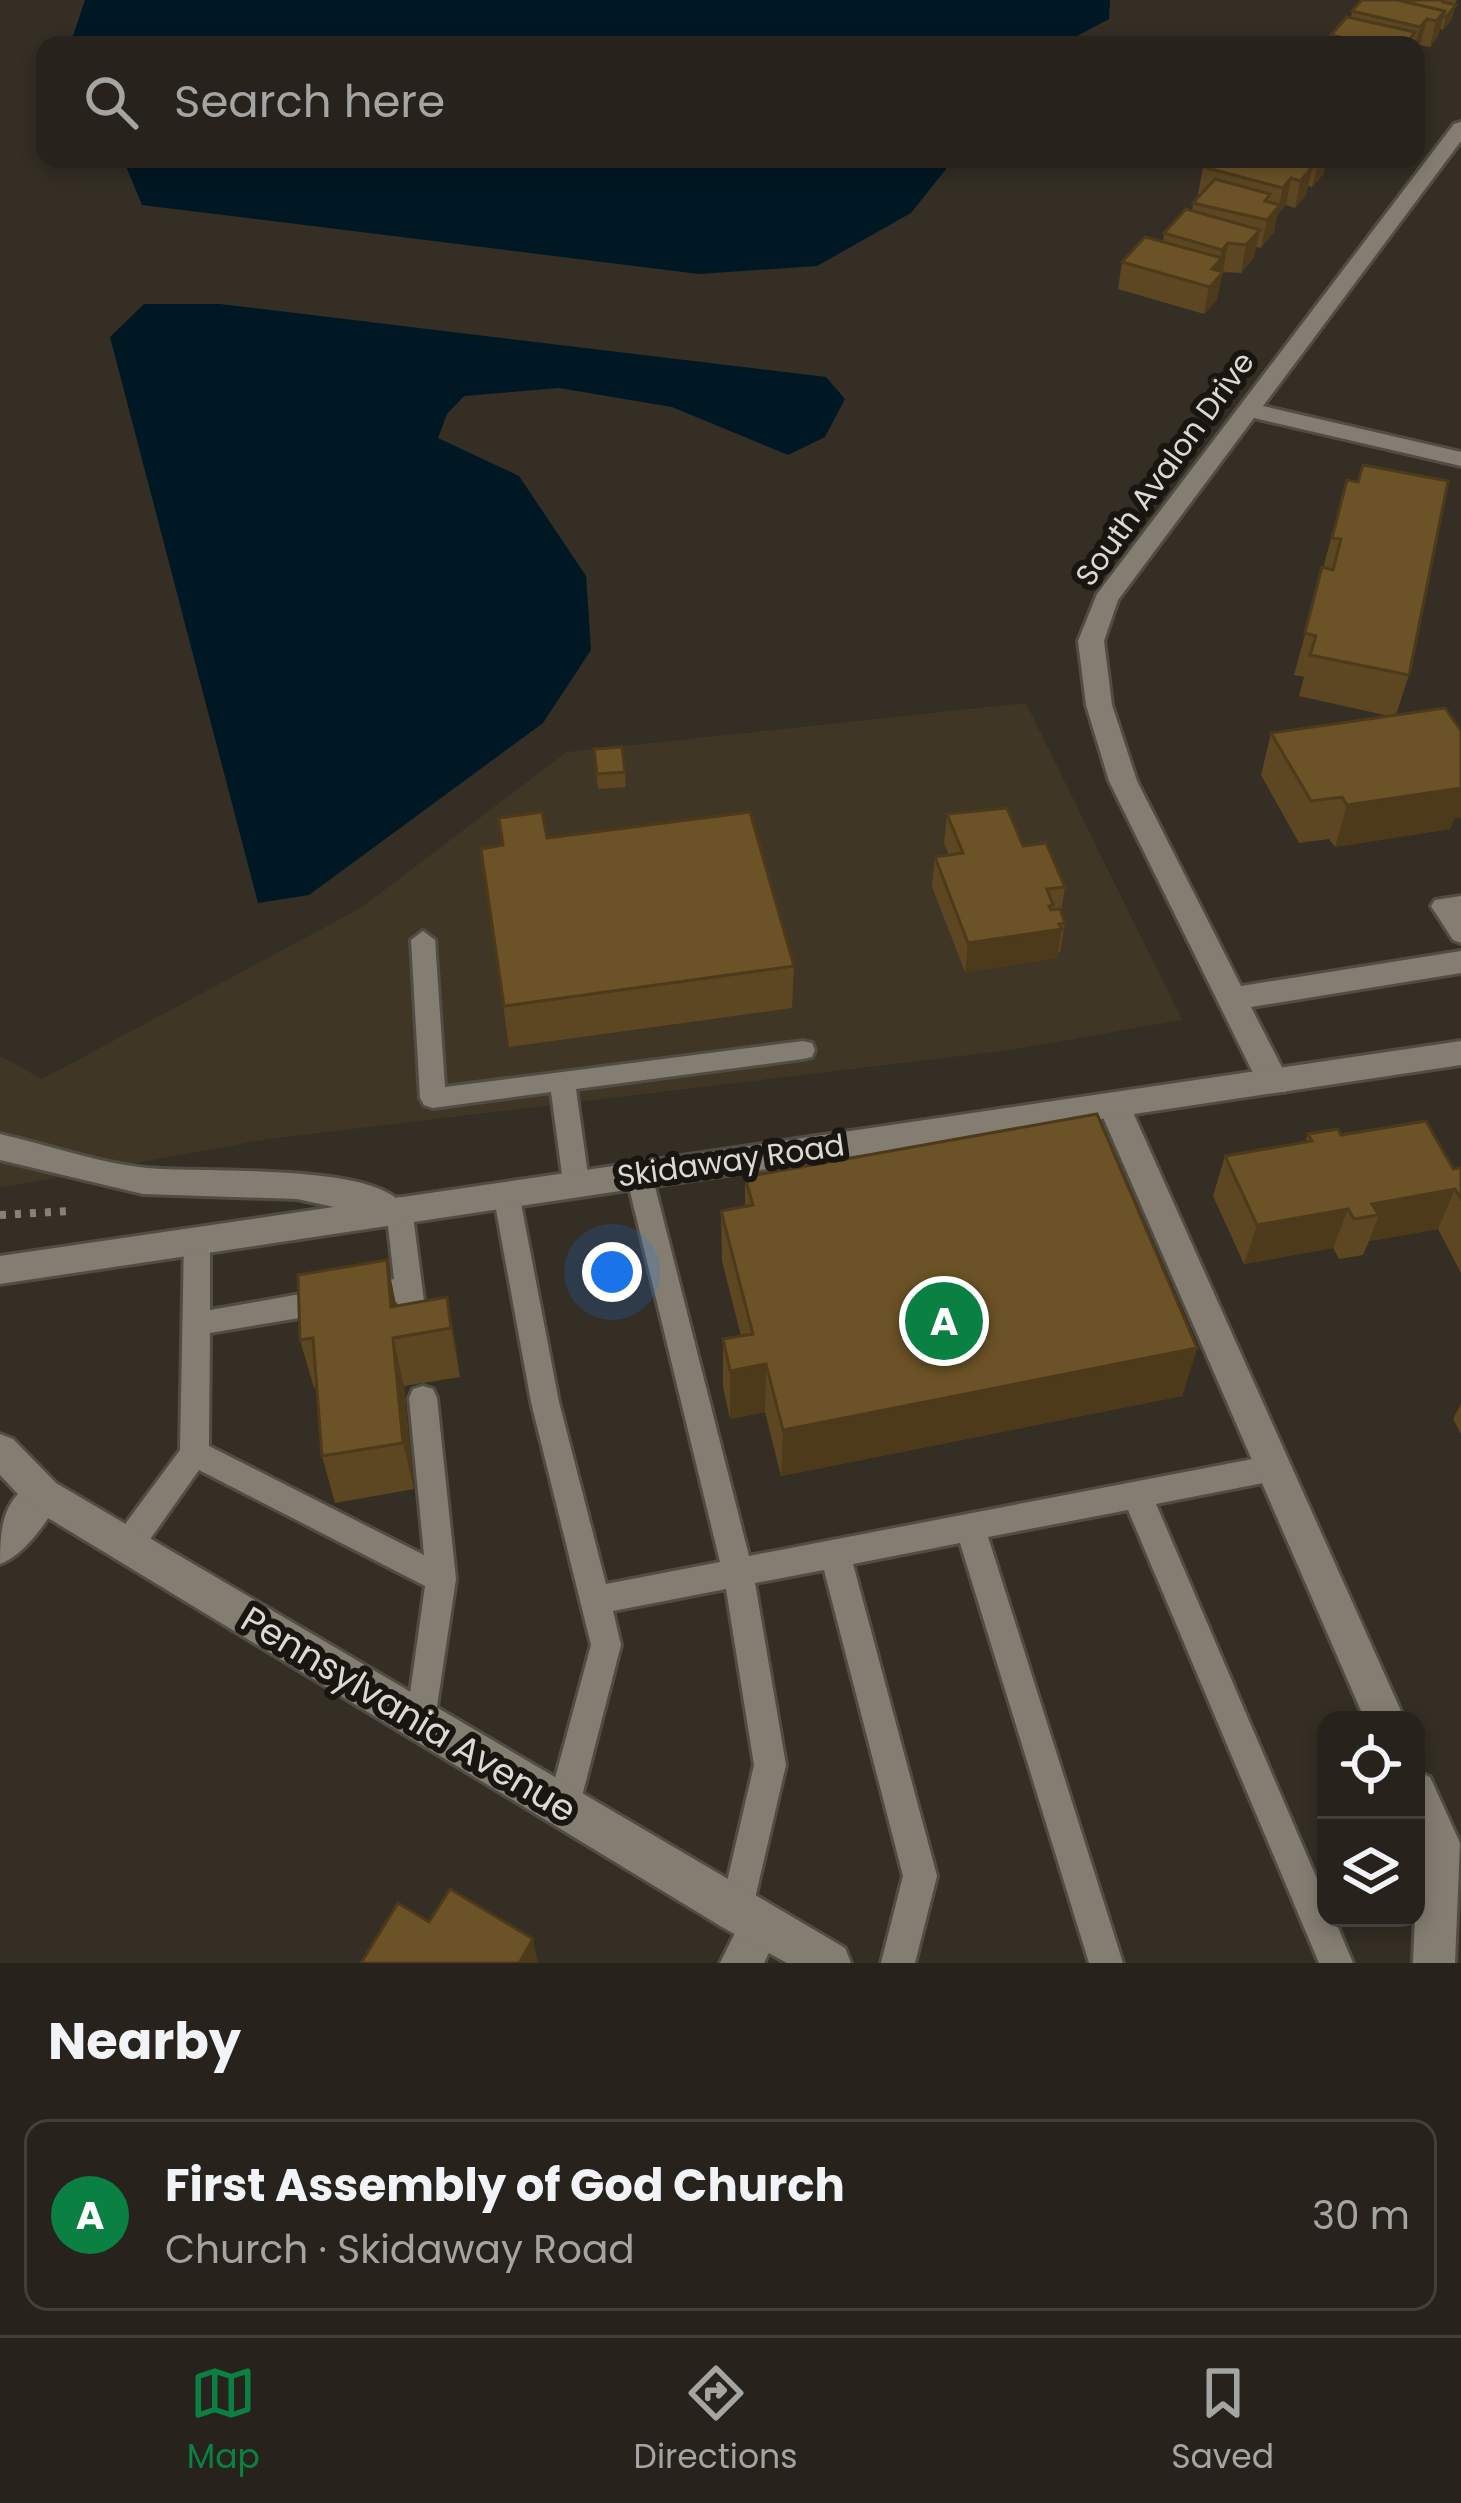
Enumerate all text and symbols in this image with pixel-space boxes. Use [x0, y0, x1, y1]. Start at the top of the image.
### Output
search box [36, 36, 1425, 168]
icon: search [78, 69, 144, 135]
text: Search here [174, 70, 445, 133]
street label: South Avalon Drive [1065, 343, 1264, 595]
street label: Skidaway Road [615, 1123, 847, 1198]
your location [582, 1242, 642, 1302]
pin: A [905, 1276, 983, 1366]
street label: Pennsylvania Avenue [232, 1594, 586, 1835]
map controls [1317, 1711, 1425, 1927]
button: locate [1317, 1711, 1425, 1819]
button: layers [1317, 1819, 1425, 1927]
text: Nearby [48, 2005, 241, 2077]
text: First Assembly of God Church [165, 2154, 845, 2217]
text: A [76, 2188, 104, 2243]
text: 30 m [1312, 2188, 1410, 2243]
text: Church · Skidaway Road [165, 2222, 635, 2277]
tab: Map [187, 2360, 260, 2482]
tab: Directions [634, 2360, 797, 2482]
tab: Saved [1171, 2360, 1274, 2482]

